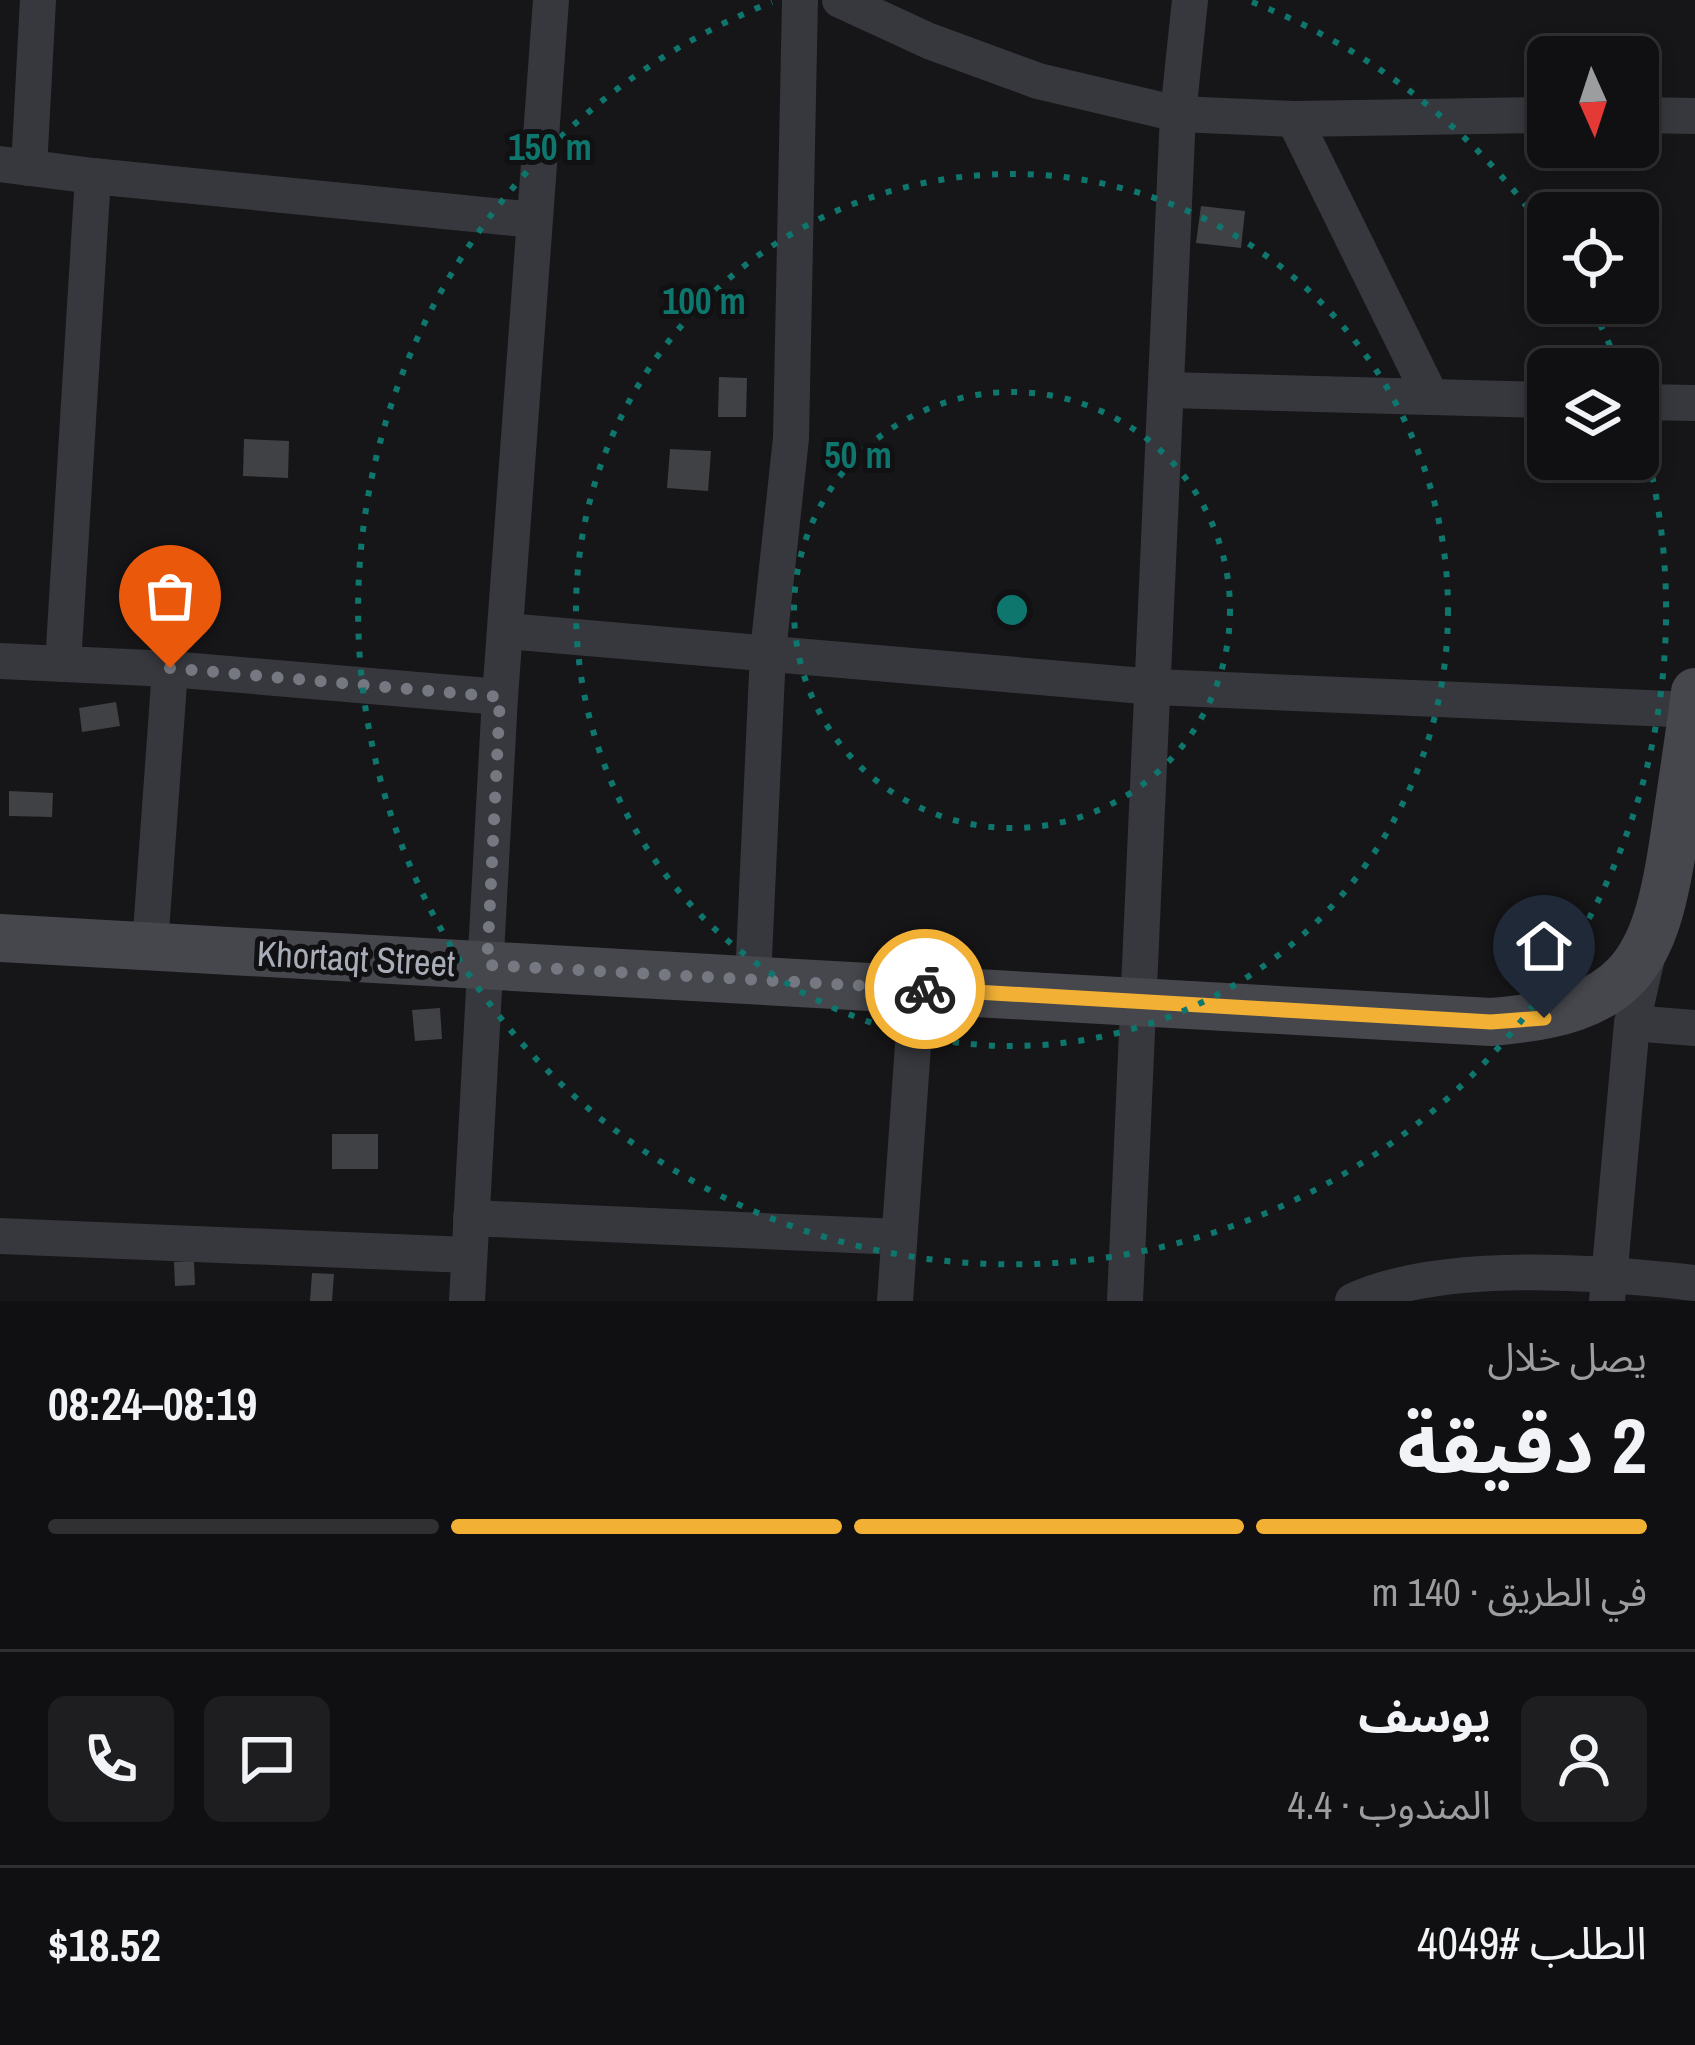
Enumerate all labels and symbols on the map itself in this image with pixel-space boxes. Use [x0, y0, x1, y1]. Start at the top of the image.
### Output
north arrow [1527, 36, 1659, 168]
text: 150 m [508, 123, 592, 171]
text: 100 m [662, 277, 746, 325]
text: 50 m [824, 431, 892, 479]
pin [119, 545, 221, 668]
centre of rings [991, 589, 1033, 631]
pin [1493, 895, 1595, 1018]
street label: Khortaqt Street [256, 929, 456, 987]
courier [865, 929, 985, 1049]

